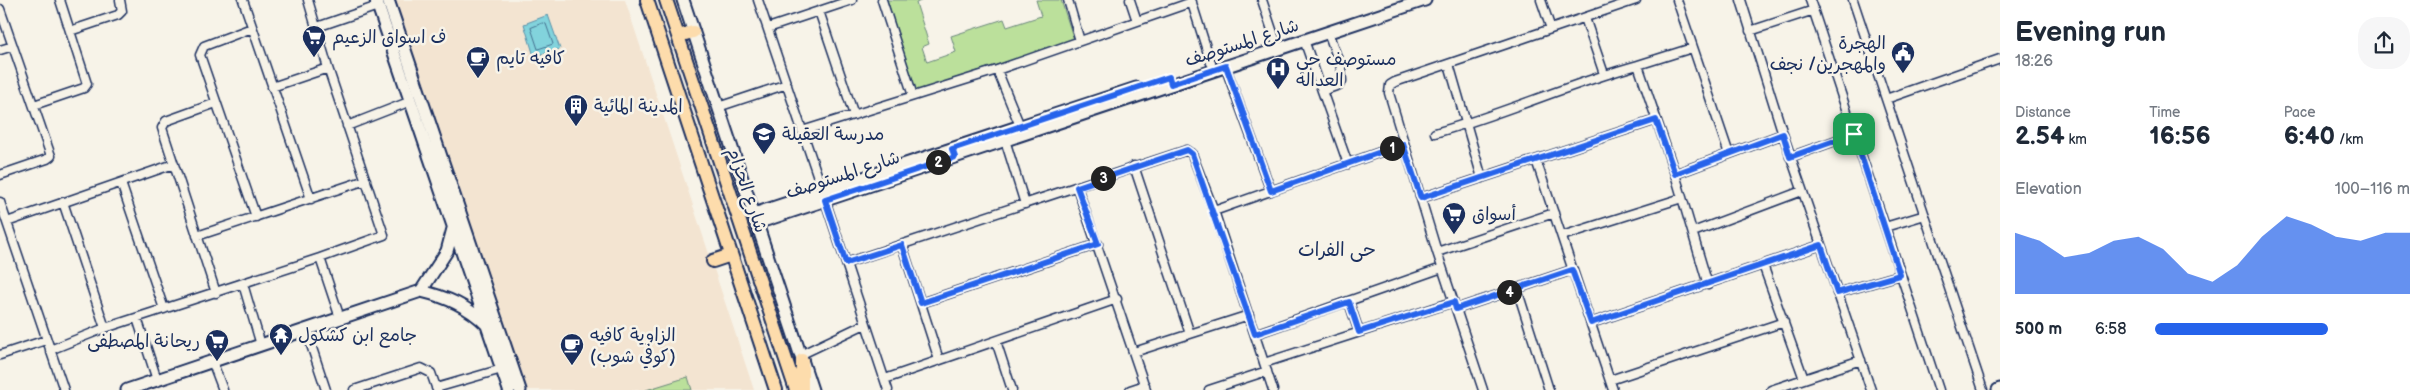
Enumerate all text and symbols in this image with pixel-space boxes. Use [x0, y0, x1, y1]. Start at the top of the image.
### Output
street label: شارع المستوصف [1182, 15, 1302, 72]
text: Evening run [2015, 16, 2166, 49]
button: share [2358, 17, 2410, 69]
supermarket icon: ف اسواق الزعيم [301, 24, 327, 58]
place label: ف اسواق الزعيم [332, 27, 446, 51]
place label: الهجرة والمهجرين/ نجف [1770, 33, 1886, 75]
public building icon: الهجرة والمهجرين/ نجف [1890, 40, 1916, 74]
cafe icon: كافيه تايم [465, 45, 491, 79]
place label: كافيه تايم [496, 48, 565, 72]
place label: مستوصف حي العداله [1296, 49, 1396, 91]
text: 18:26 [2015, 52, 2053, 71]
hospital icon: مستوصف حي العداله [1265, 56, 1291, 90]
building icon: المدينة المائية [563, 93, 589, 127]
place label: المدينة المائية [594, 96, 683, 117]
text: Distance [2015, 104, 2071, 121]
text: Time [2149, 104, 2180, 121]
text: Pace [2284, 104, 2316, 121]
pin [1833, 113, 1875, 155]
icon: arrive [1840, 120, 1868, 148]
school or university icon: مدرسة العقيلة [751, 121, 777, 155]
text: 2.54 [2015, 121, 2065, 152]
text: 16:56 [2149, 121, 2211, 152]
text: 6:40 [2284, 121, 2335, 152]
place label: مدرسة العقيلة [782, 124, 884, 145]
text: km [2065, 131, 2087, 148]
text: /km [2335, 131, 2364, 148]
pin: 1 [1380, 136, 1404, 160]
text: 1 [1390, 140, 1395, 157]
street label: شارع الحزام [720, 145, 771, 236]
street label: شارع المستوصف [783, 147, 903, 204]
pin: 2 [926, 150, 950, 174]
text: 2 [934, 154, 943, 171]
pin: 3 [1090, 166, 1116, 190]
text: 3 [1099, 170, 1108, 187]
text: Elevation [2015, 180, 2082, 199]
text: 100–116 m [2335, 180, 2410, 199]
supermarket icon: أسواق [1441, 201, 1467, 235]
place label: أسواق [1472, 204, 1517, 225]
district label: حی الفرات [1298, 239, 1376, 262]
pin: 4 [1496, 280, 1522, 304]
text: 4 [1505, 284, 1514, 301]
text: 500 m [2015, 320, 2062, 339]
text: 6:58 [2095, 320, 2127, 339]
temple icon: جامع ابن كشكول [268, 322, 294, 356]
place label: جامع ابن كشكول [298, 325, 417, 348]
place label: الزاوية كافيه (كوفي شوب) [590, 325, 676, 369]
supermarket icon: ريحانة المصطفى [204, 328, 230, 362]
place label: ريحانة المصطفى [87, 331, 200, 352]
cafe icon: الزاوية كافيه (كوفي شوب) [559, 332, 585, 366]

